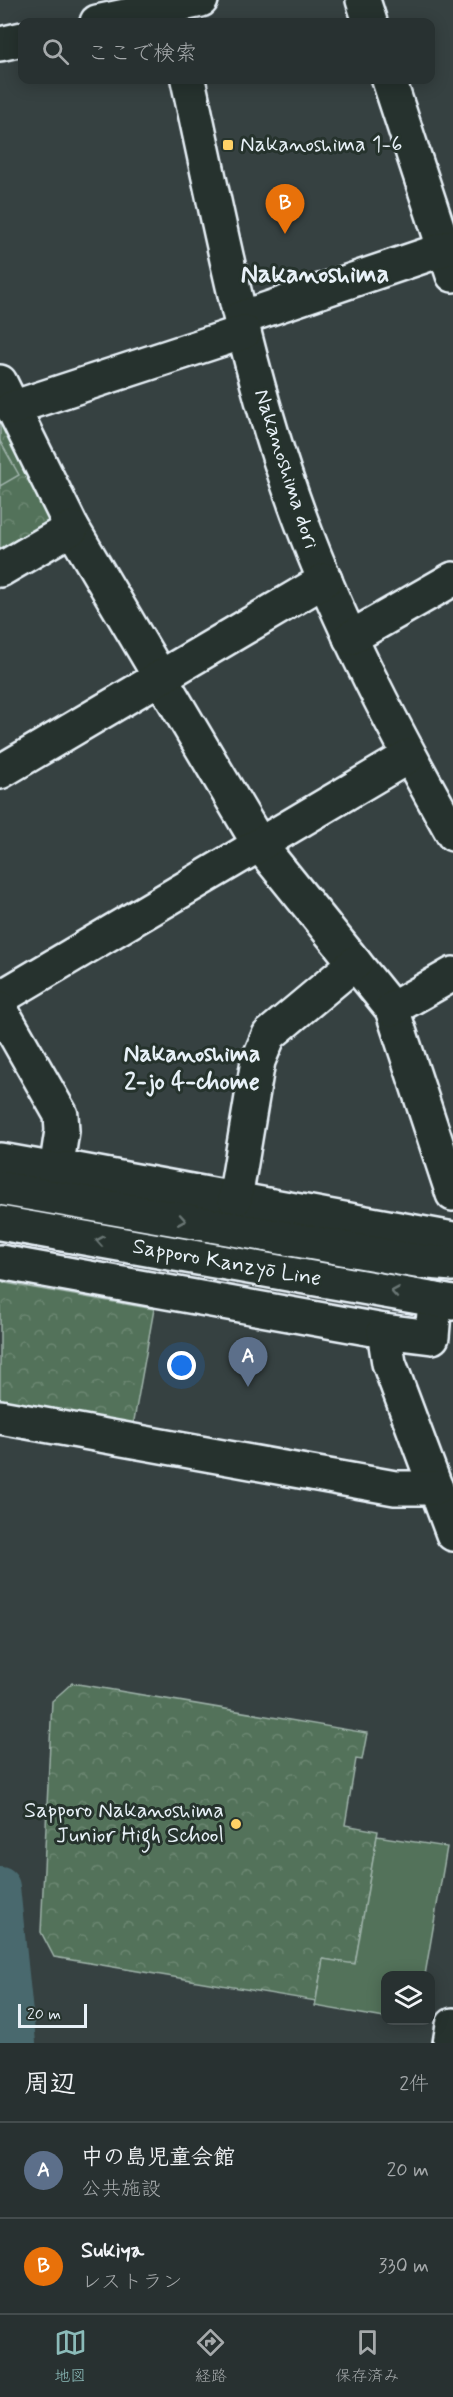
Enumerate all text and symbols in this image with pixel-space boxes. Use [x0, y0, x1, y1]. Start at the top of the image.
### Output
search box [18, 18, 435, 84]
icon: search [39, 35, 72, 68]
text: ここで検索 [87, 40, 197, 68]
place label: Nakanoshima 1-6 [240, 131, 403, 159]
marker: Nakanoshima 1-6 [221, 138, 235, 152]
pin: B [266, 184, 304, 234]
district label: Nakanoshima [241, 258, 389, 292]
street label: Nakanoshima dori [247, 386, 325, 553]
district label: Nakanoshima 2-jo 4-chome [123, 1039, 261, 1098]
one-way arrow [176, 1213, 186, 1226]
street label: Sapporo Kanzyō Line [130, 1233, 324, 1293]
one-way arrow [95, 1235, 105, 1248]
one-way arrow [391, 1287, 400, 1299]
pin: A [228, 1338, 268, 1387]
your location [167, 1351, 196, 1380]
place label: Sapporo Nakanoshima Junior High School [24, 1797, 224, 1853]
marker: Sapporo Nakanoshima Junior High School [229, 1817, 243, 1831]
map controls [381, 1971, 435, 2025]
button: layers [381, 1971, 435, 2025]
scale bar [18, 2001, 87, 2028]
text: 20 m [27, 2004, 61, 2025]
text: 周辺 [24, 2068, 76, 2102]
text: 2件 [399, 2071, 429, 2098]
text: 中の島児童会館 [81, 2144, 235, 2172]
text: A [37, 2157, 50, 2184]
text: 20 m [386, 2157, 429, 2184]
text: 公共施設 [81, 2176, 161, 2203]
text: Sukiya [81, 2237, 144, 2265]
text: B [37, 2253, 50, 2280]
text: 330 m [378, 2253, 429, 2280]
text: レストラン [81, 2269, 183, 2296]
tab: 地図 [54, 2326, 87, 2387]
tab: 経路 [194, 2326, 227, 2387]
tab: 保存済み [335, 2326, 399, 2387]

